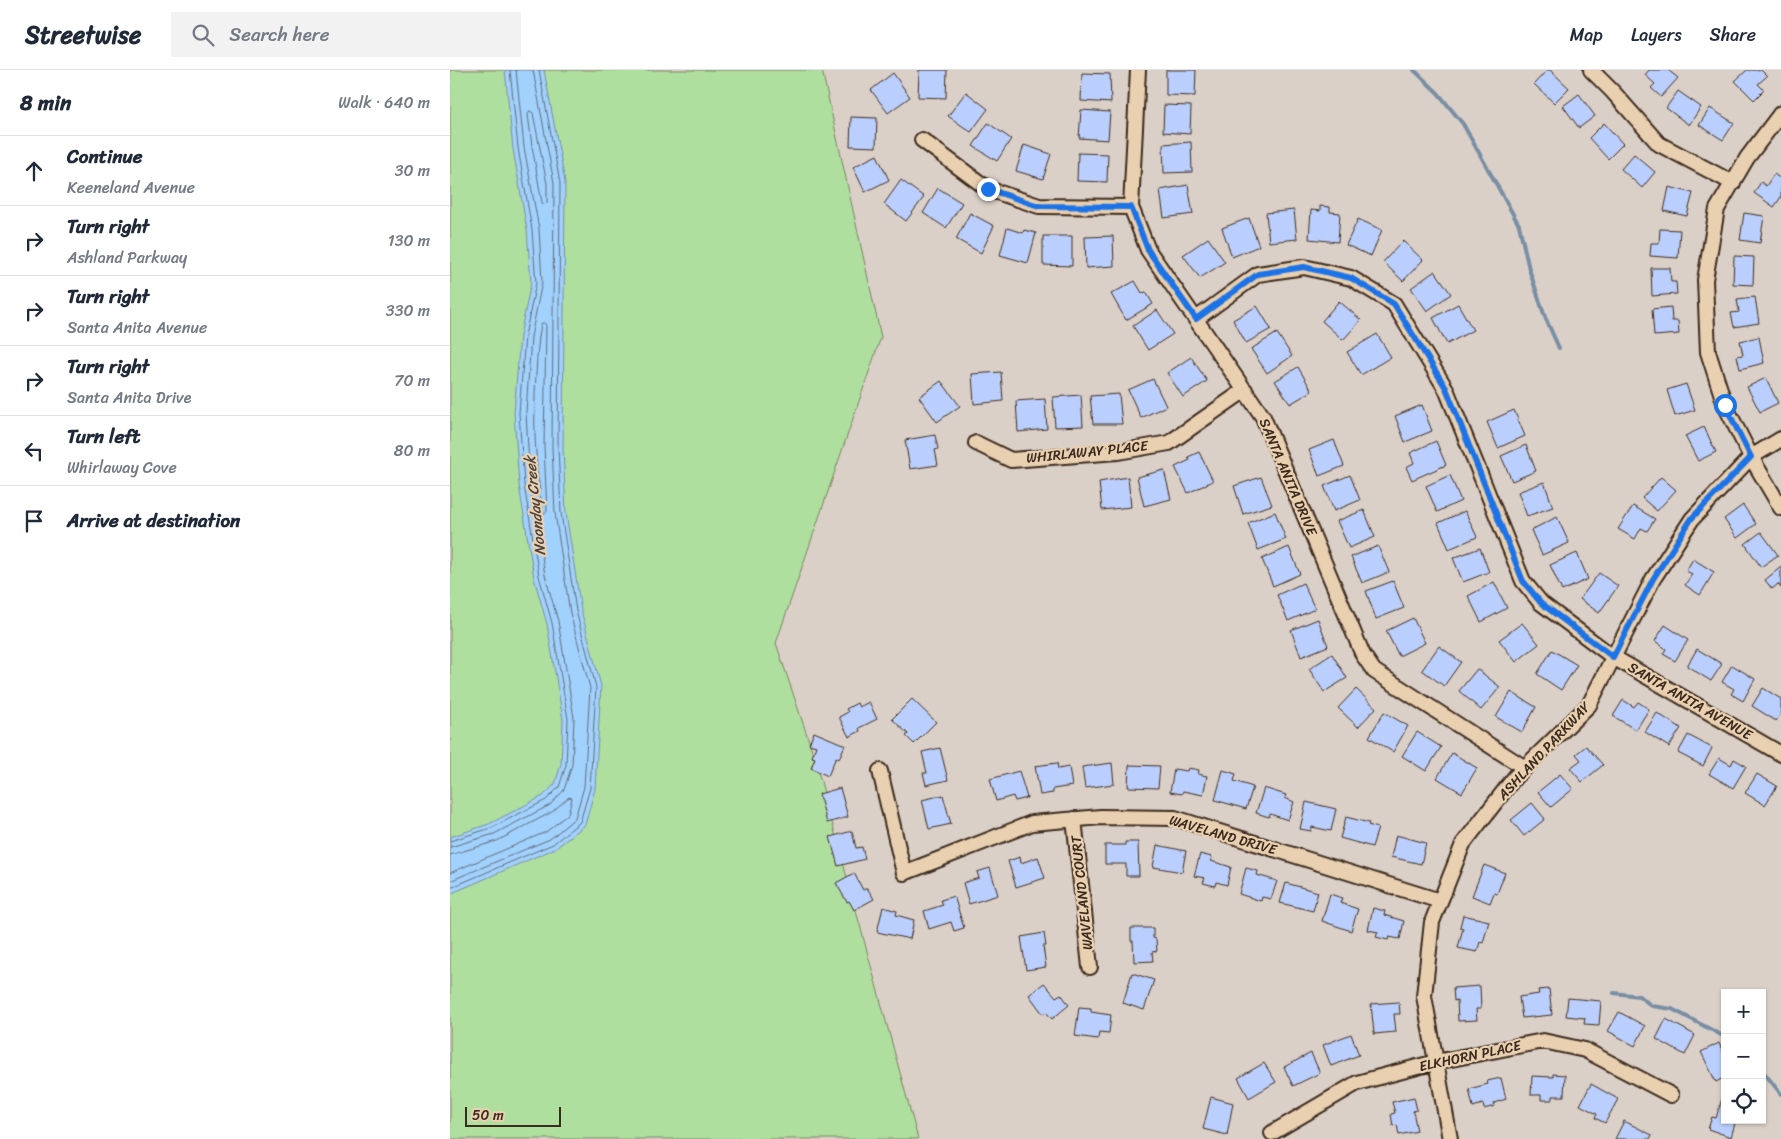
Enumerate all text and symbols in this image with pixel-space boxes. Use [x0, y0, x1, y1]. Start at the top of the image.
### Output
search box [171, 12, 521, 57]
text: Streetwise [25, 14, 141, 56]
text: Search here [229, 18, 329, 51]
text: Map [1570, 19, 1603, 51]
text: Layers [1631, 19, 1682, 51]
text: Share [1710, 19, 1756, 51]
icon: search [189, 21, 217, 49]
text: 8 min [20, 84, 71, 122]
text: Walk · 640 m [338, 88, 430, 117]
text: Continue [67, 140, 143, 173]
text: 30 m [395, 156, 430, 185]
icon: ahead [20, 157, 48, 185]
text: Keeneland Avenue [67, 173, 195, 202]
route end [977, 178, 1000, 201]
text: Turn right [67, 210, 149, 243]
text: 130 m [388, 226, 430, 255]
icon: right [20, 227, 48, 255]
text: Ashland Parkway [67, 243, 187, 272]
text: Turn right [67, 280, 149, 313]
text: 330 m [386, 296, 430, 325]
icon: right [20, 297, 48, 325]
text: Santa Anita Avenue [67, 313, 207, 342]
text: Turn right [67, 350, 149, 383]
text: 70 m [394, 366, 430, 395]
icon: right [20, 367, 48, 395]
text: Santa Anita Drive [67, 383, 191, 412]
route start [1714, 394, 1737, 417]
street label: SANTA ANITA DRIVE [1252, 414, 1325, 541]
text: Turn left [67, 420, 140, 453]
street label: WHIRLAWAY PLACE [1025, 433, 1150, 471]
text: 80 m [394, 436, 430, 465]
icon: left [20, 437, 48, 465]
text: Whirlaway Cove [67, 453, 177, 482]
water label: Noonday Creek [517, 453, 553, 557]
text: Arrive at destination [67, 504, 240, 537]
icon: arrive [20, 507, 48, 535]
street label: SANTA ANITA AVENUE [1623, 655, 1758, 748]
street label: ASHLAND PARKWAY [1491, 695, 1597, 807]
street label: WAVELAND DRIVE [1166, 808, 1281, 863]
street label: WAVELAND COURT [1063, 833, 1100, 951]
map controls [1721, 989, 1766, 1124]
button: + [1721, 989, 1766, 1034]
street label: ELKHORN PLACE [1417, 1033, 1525, 1079]
button: − [1721, 1034, 1766, 1079]
button: locate [1721, 1079, 1766, 1124]
text: 50 m [472, 1103, 504, 1128]
scale bar [465, 1104, 561, 1127]

